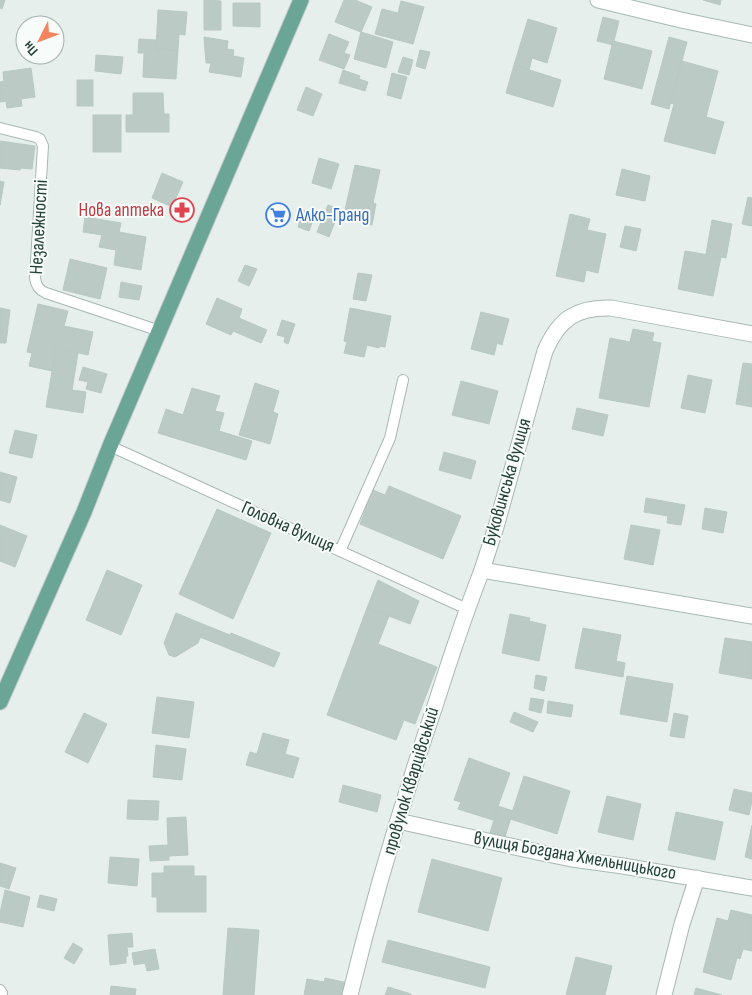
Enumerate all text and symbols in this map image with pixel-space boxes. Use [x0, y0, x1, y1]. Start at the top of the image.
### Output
north arrow [15, 15, 65, 65]
text: Пн [20, 38, 42, 59]
street label: Незалежності [25, 179, 53, 275]
pharmacy icon: Нова аптека [169, 197, 195, 223]
place label: Нова аптека [79, 199, 164, 222]
supermarket icon: Алко-Гранд [265, 202, 291, 228]
place label: Алко-Гранд [295, 204, 369, 227]
street label: Буковинська вулиця [478, 416, 536, 548]
street label: Головна вулиця [238, 496, 338, 558]
street label: провулок Кварцівський [378, 705, 444, 857]
street label: вулиця Богдана Хмельницького [472, 827, 678, 885]

